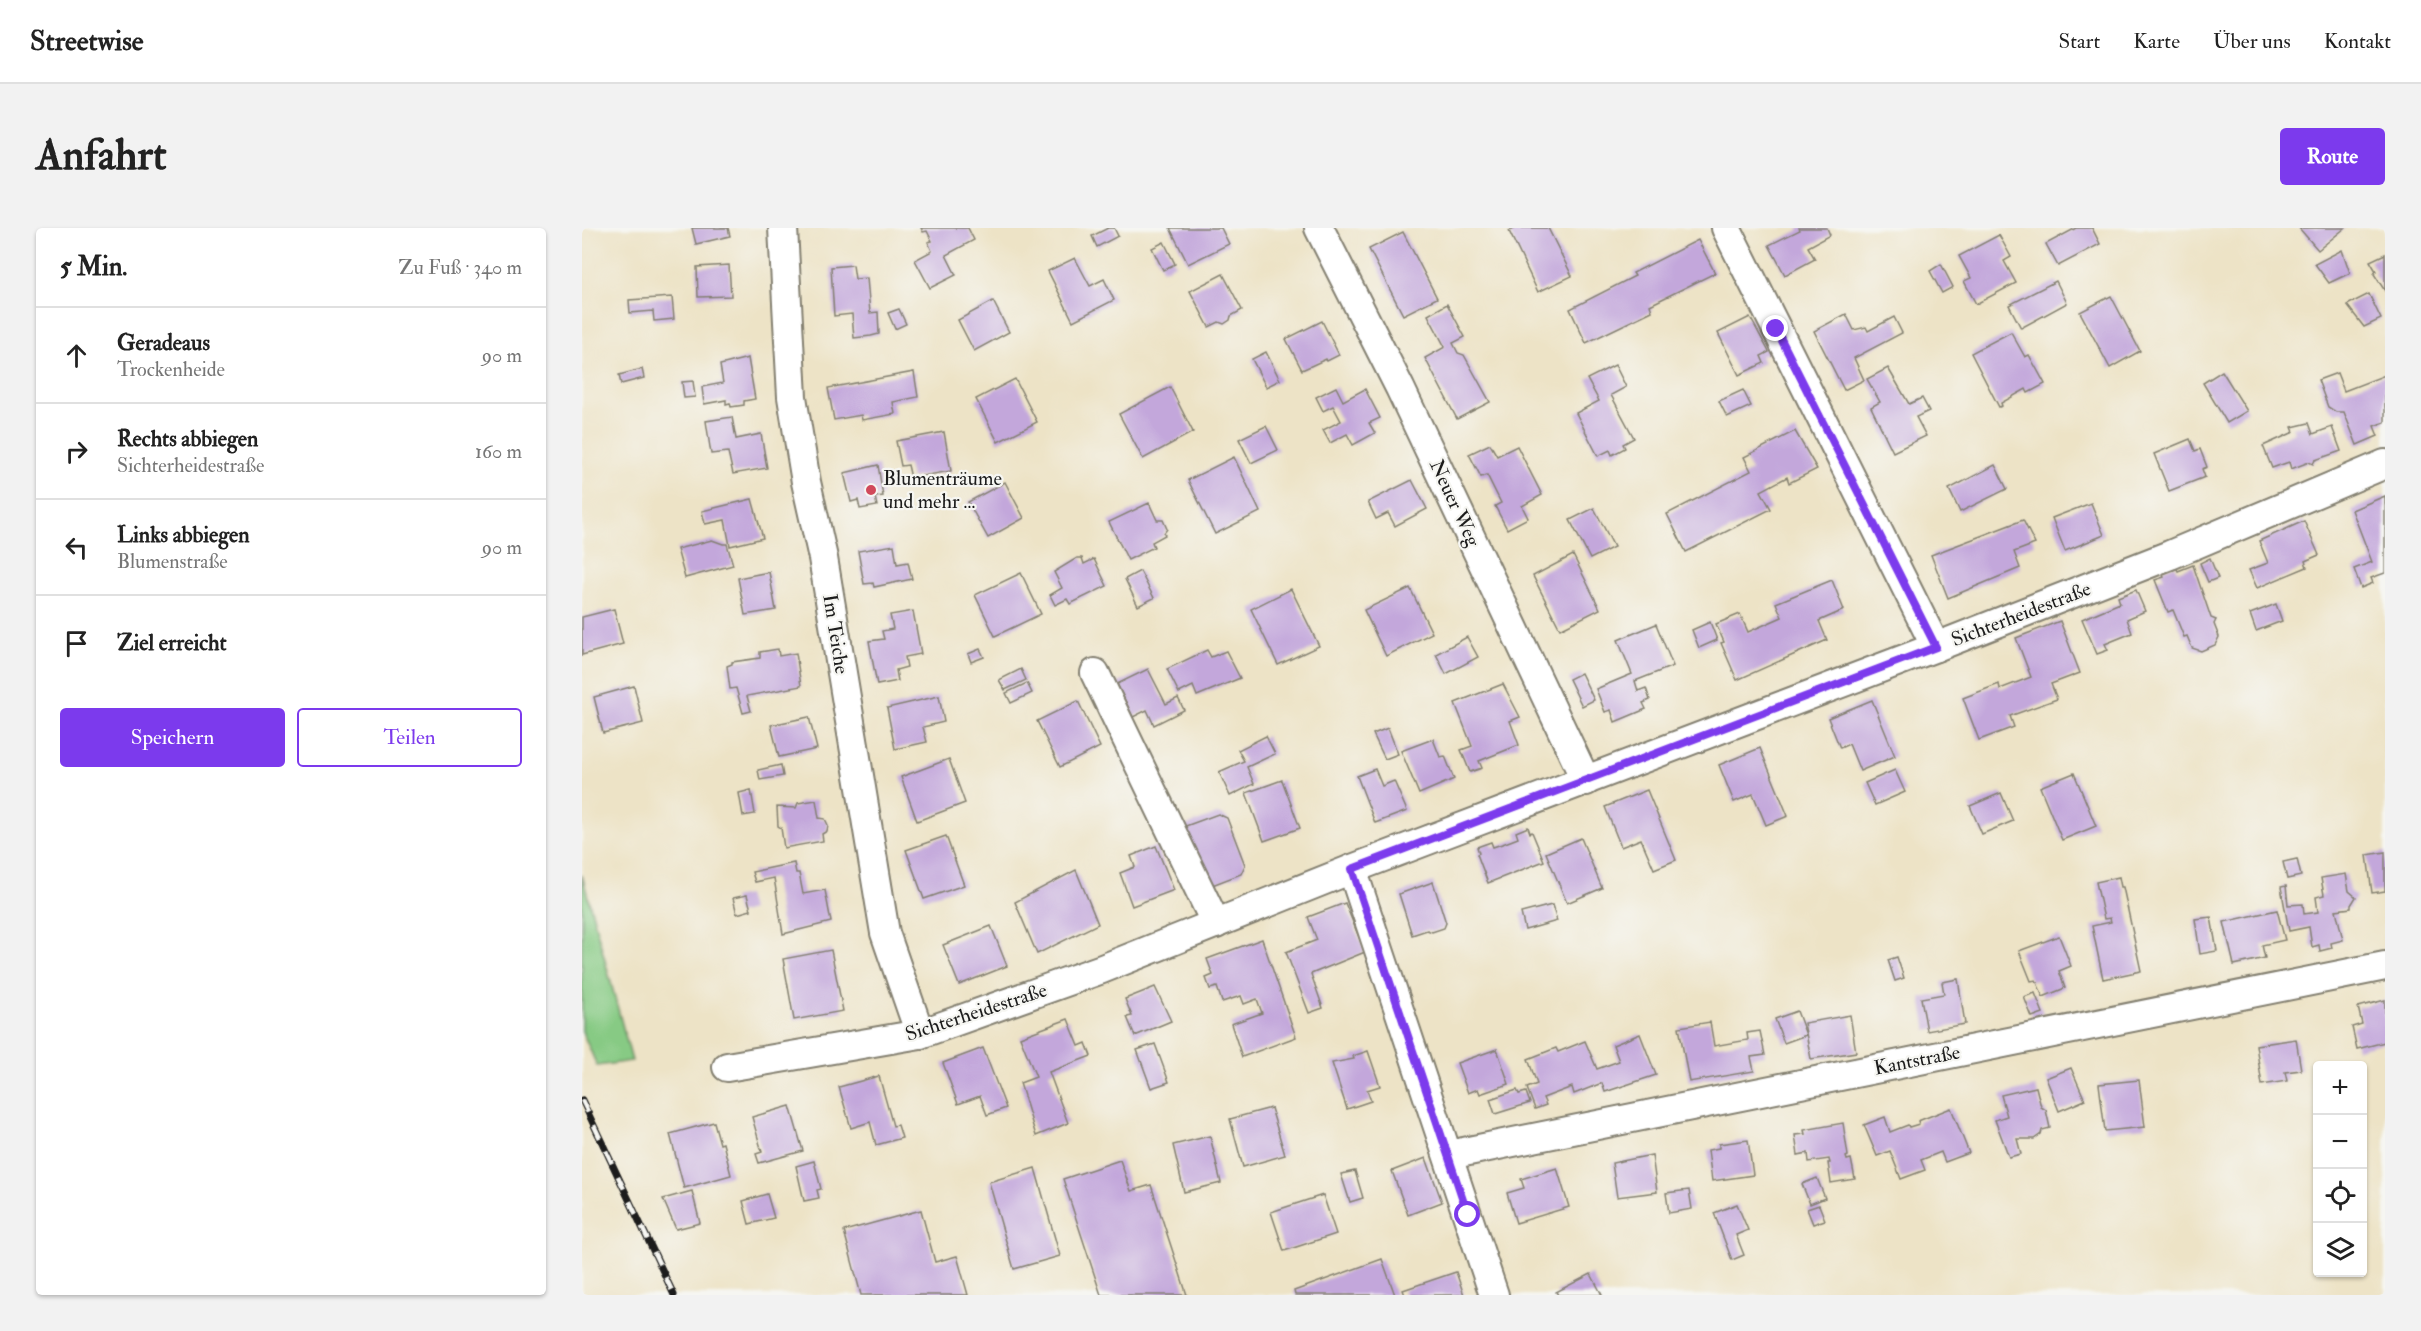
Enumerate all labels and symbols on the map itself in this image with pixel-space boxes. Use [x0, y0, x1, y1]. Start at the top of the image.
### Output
route end [1762, 315, 1788, 341]
street label: Neuer Weg [1424, 456, 1486, 551]
place label: Blumenträume und mehr ... [883, 466, 1002, 514]
marker: Blumenträume und mehr ... [864, 483, 878, 497]
street label: Sichterheidestraße [1948, 576, 2094, 652]
street label: Im Teiche [817, 592, 855, 676]
street label: Sichterheidestraße [902, 977, 1050, 1047]
street label: Kantstraße [1872, 1039, 1962, 1081]
route start [1454, 1201, 1480, 1227]

